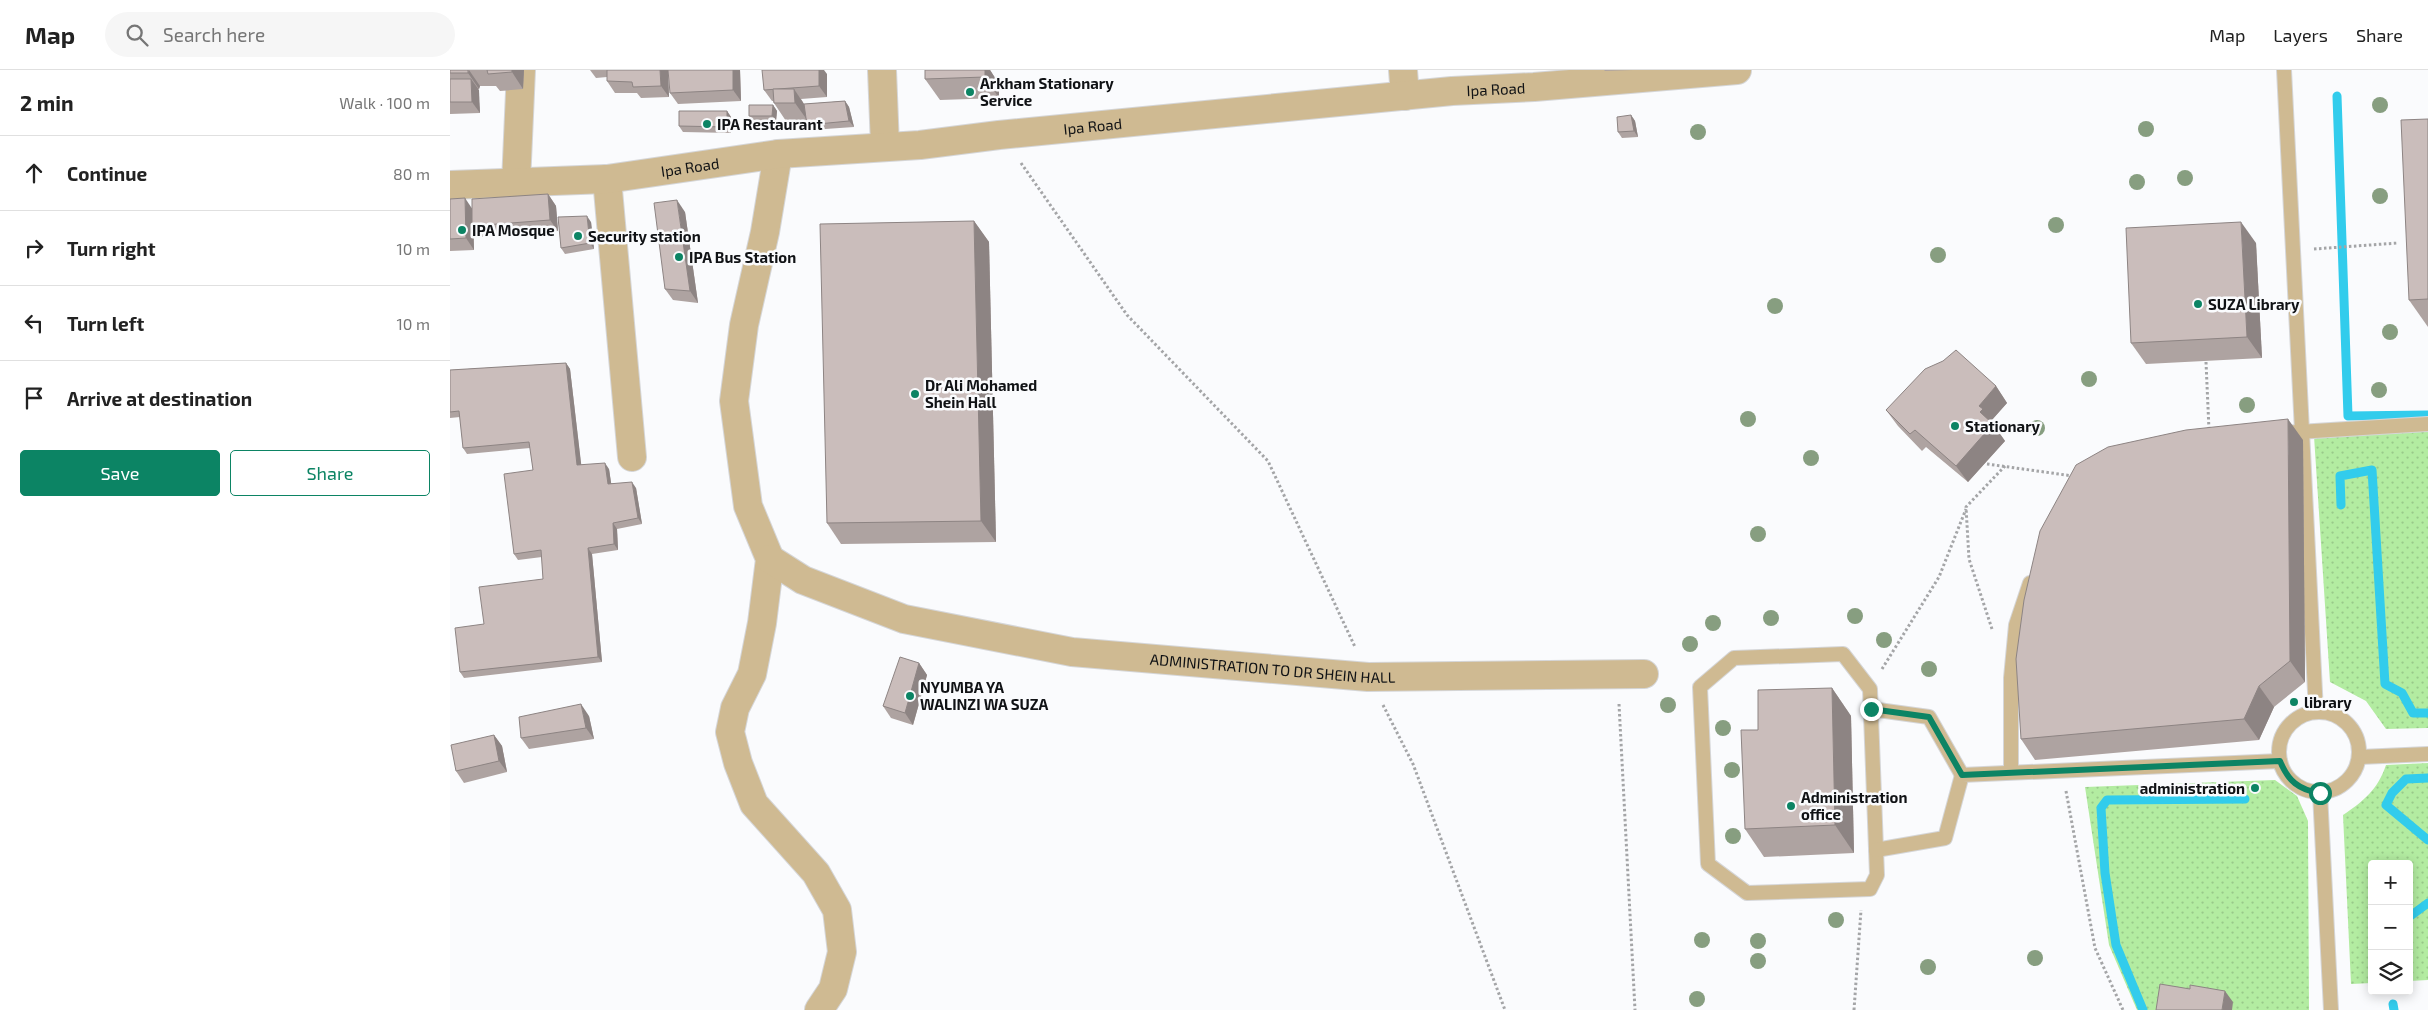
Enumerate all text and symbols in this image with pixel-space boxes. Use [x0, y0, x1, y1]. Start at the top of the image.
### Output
search box [105, 12, 455, 57]
text: Map [25, 20, 75, 49]
icon: search [123, 21, 151, 49]
text: Search here [163, 23, 265, 46]
text: Map [2209, 24, 2245, 46]
text: Layers [2273, 24, 2328, 46]
text: Share [2356, 24, 2403, 46]
place label: Arkham Stationary Service [980, 74, 1114, 109]
street label: Ipa Road [1466, 78, 1526, 99]
marker: Arkham Stationary Service [964, 86, 976, 98]
text: 2 min [20, 90, 74, 115]
text: Walk · 100 m [339, 93, 430, 112]
street label: Ipa Road [1063, 114, 1123, 138]
place label: IPA Restaurant [717, 115, 823, 133]
marker: IPA Restaurant [701, 118, 713, 130]
street label: Ipa Road [660, 154, 720, 180]
icon: ahead [20, 159, 48, 187]
text: Continue [67, 162, 147, 185]
text: 80 m [393, 164, 430, 183]
place label: IPA Mosque [472, 221, 555, 239]
marker: IPA Mosque [456, 224, 468, 236]
place label: Security station [588, 227, 701, 246]
marker: Security station [572, 230, 584, 242]
icon: right [20, 234, 48, 262]
text: Turn right [67, 237, 155, 260]
text: 10 m [396, 239, 430, 258]
place label: IPA Bus Station [689, 248, 796, 266]
marker: IPA Bus Station [673, 251, 685, 263]
place label: SUZA Library [2208, 295, 2300, 314]
marker: SUZA Library [2192, 298, 2204, 310]
icon: left [20, 309, 48, 337]
text: Turn left [67, 312, 144, 335]
text: 10 m [396, 314, 430, 333]
place label: Dr Ali Mohamed Shein Hall [925, 376, 1037, 411]
icon: arrive [20, 384, 48, 412]
text: Arrive at destination [67, 387, 252, 410]
marker: Dr Ali Mohamed Shein Hall [909, 388, 921, 400]
place label: Stationary [1965, 417, 2041, 436]
marker: Stationary [1949, 420, 1961, 432]
button: Save [20, 450, 220, 496]
button: Share [230, 450, 430, 496]
street label: ADMINISTRATION TO DR SHEIN HALL [1149, 650, 1396, 686]
place label: NYUMBA YA WALINZI WA SUZA [920, 678, 1049, 713]
marker: NYUMBA YA WALINZI WA SUZA [904, 690, 916, 702]
place label: library [2304, 693, 2352, 712]
marker: library [2288, 696, 2300, 708]
route end [1860, 698, 1883, 721]
place label: administration [2140, 779, 2245, 797]
marker: administration [2249, 782, 2261, 794]
route start [2309, 782, 2332, 805]
place label: Administration office [1801, 788, 1907, 823]
marker: Administration office [1785, 800, 1797, 812]
map controls [2368, 860, 2413, 995]
button: + [2368, 860, 2413, 905]
button: − [2368, 905, 2413, 950]
button: layers [2368, 950, 2413, 995]

